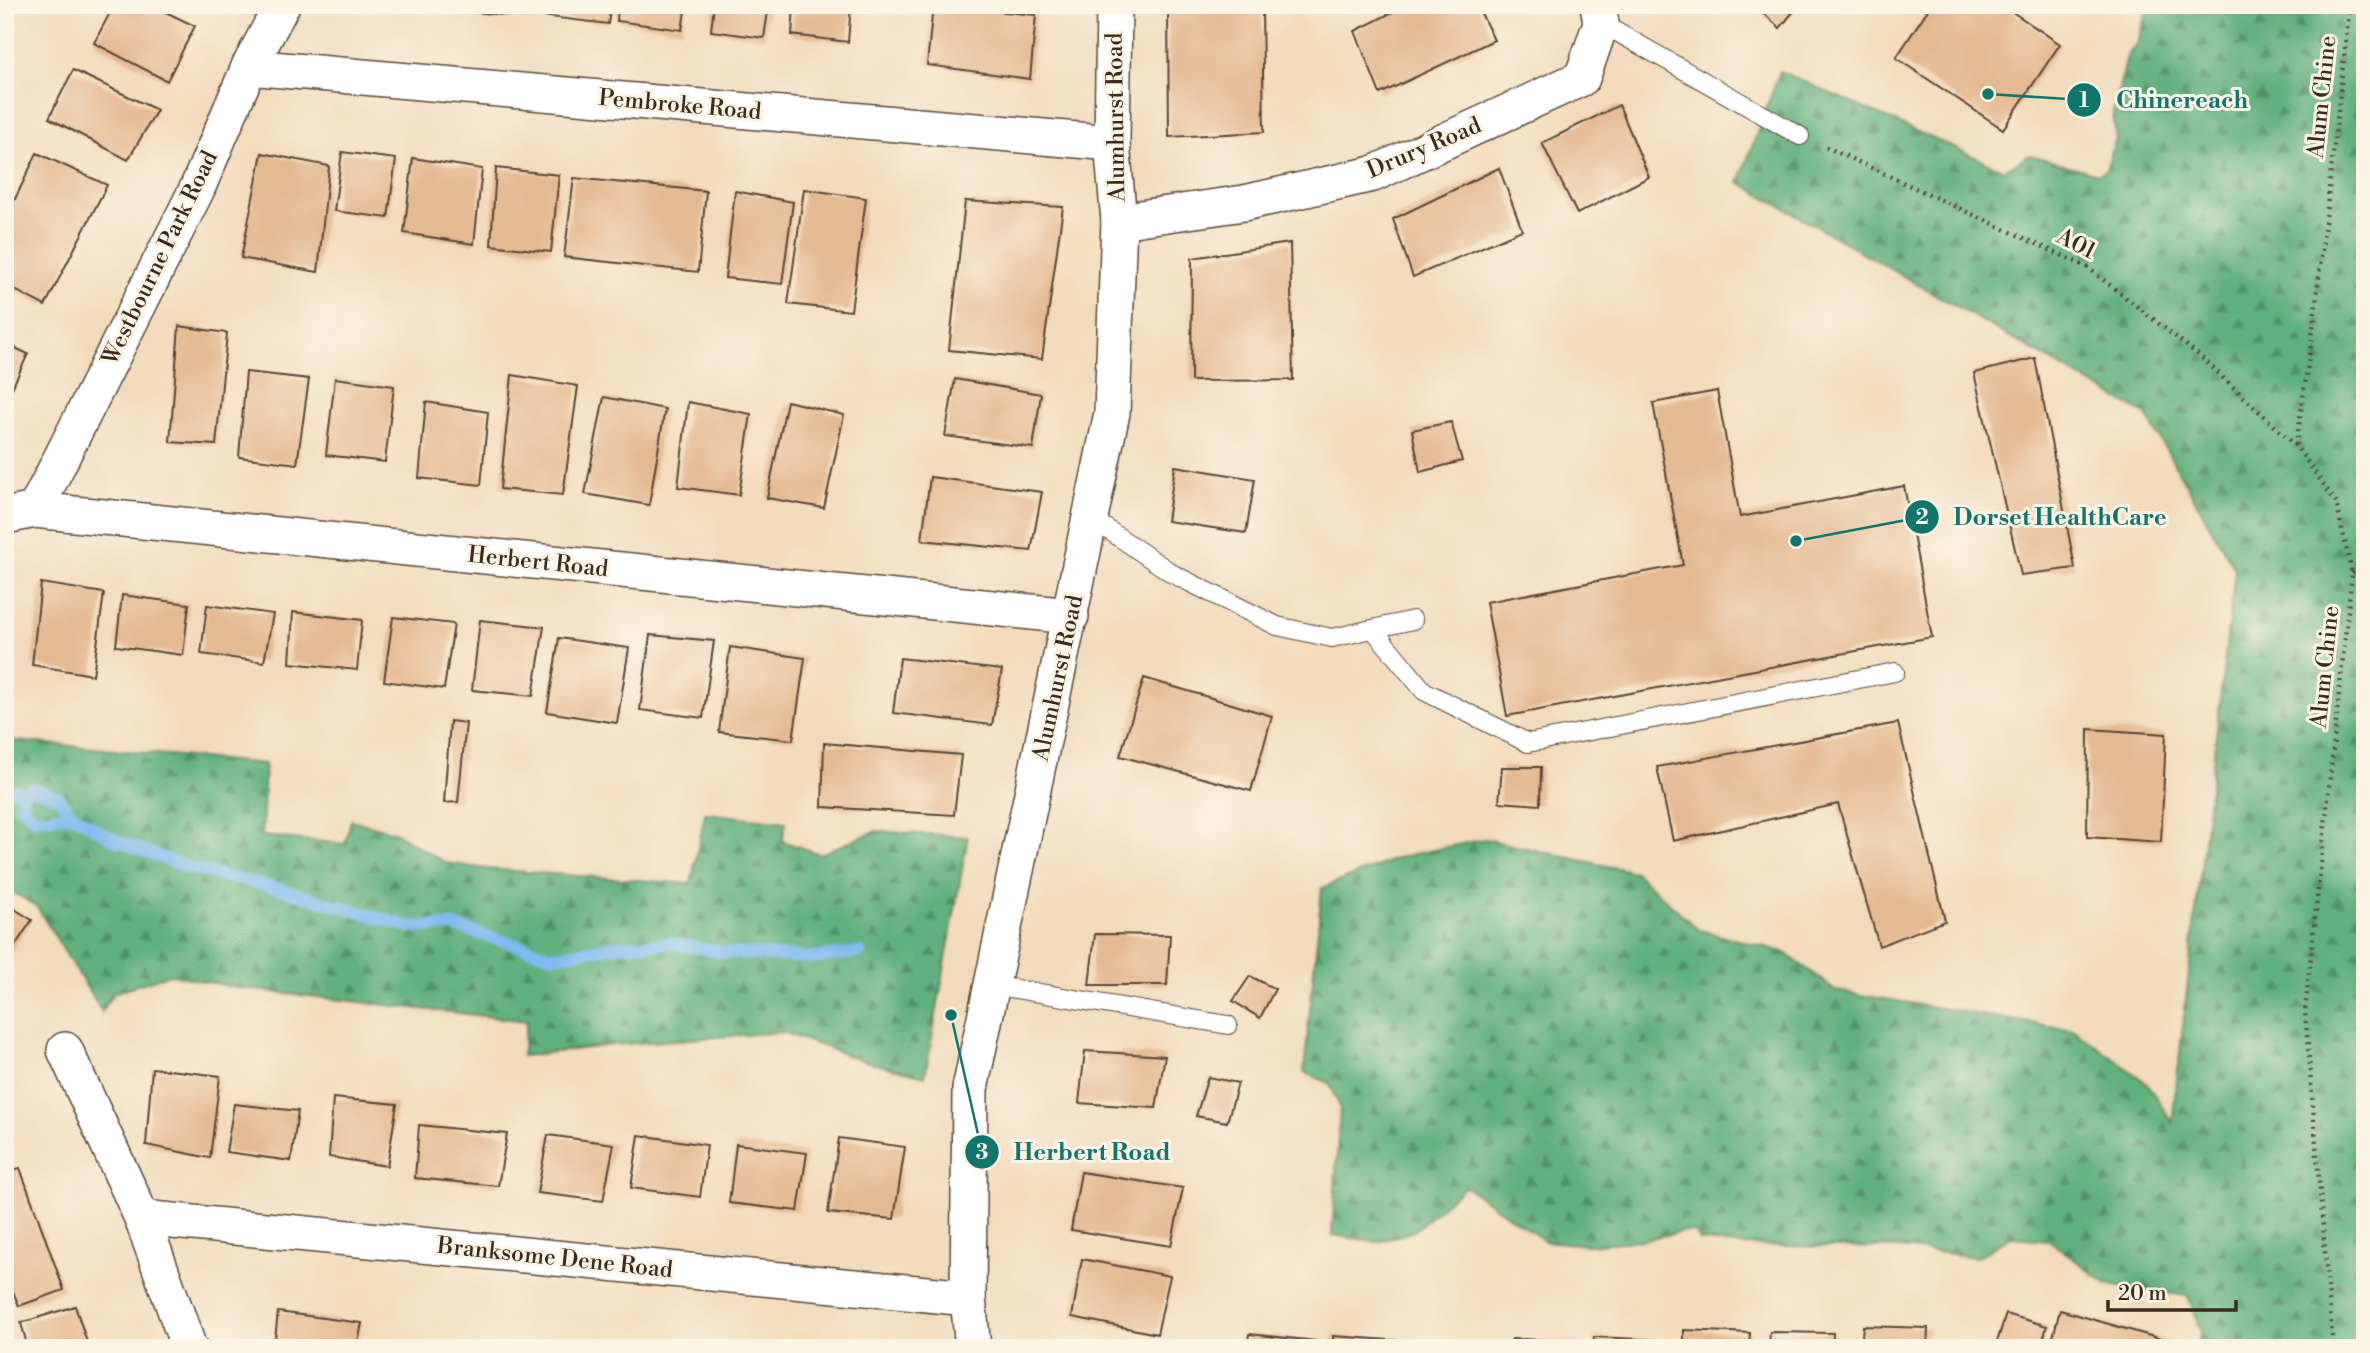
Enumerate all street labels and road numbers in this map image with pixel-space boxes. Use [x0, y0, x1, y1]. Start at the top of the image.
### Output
street label: Alumhurst Road [1101, 32, 1131, 203]
street label: Alum Chine [2302, 34, 2342, 161]
street label: Pembroke Road [597, 84, 763, 126]
street label: Drury Road [1363, 111, 1485, 185]
street label: Westbourne Park Road [95, 146, 224, 371]
street label: A01 [2051, 222, 2100, 266]
street label: Herbert Road [466, 541, 610, 583]
street label: Alumhurst Road [1027, 592, 1089, 765]
street label: Alum Chine [2305, 604, 2345, 731]
street label: Branksome Dene Road [435, 1232, 674, 1284]

